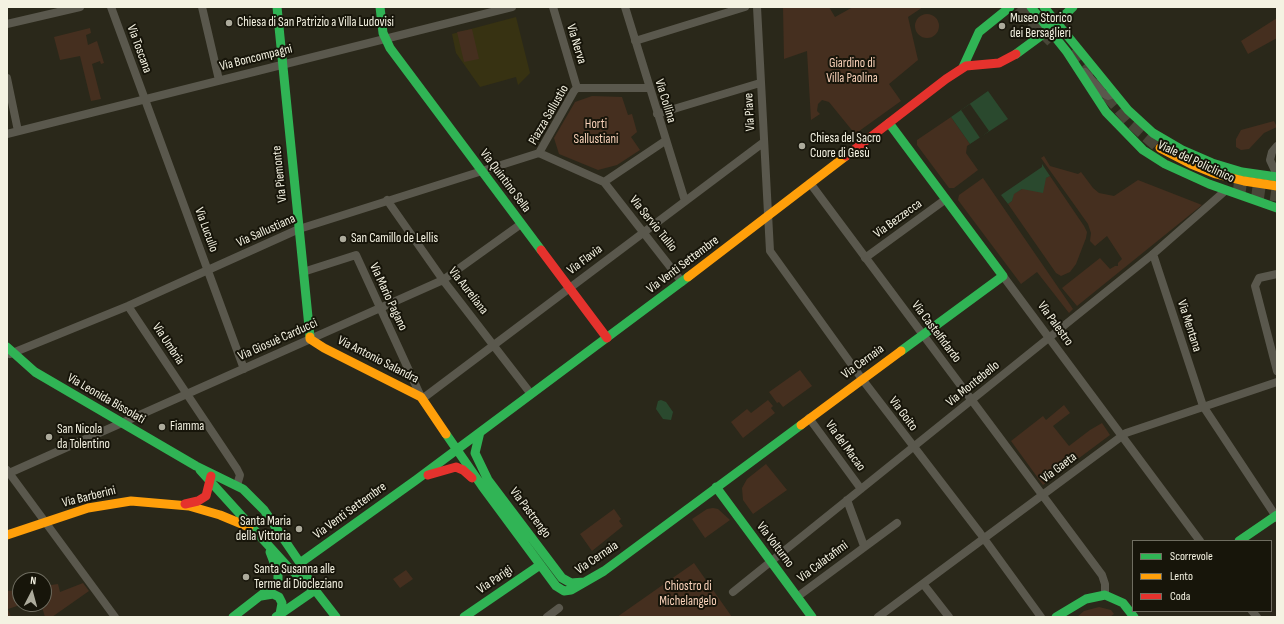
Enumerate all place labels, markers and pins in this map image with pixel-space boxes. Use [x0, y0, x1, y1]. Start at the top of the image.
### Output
place label: Museo Storico dei Bersaglieri [1010, 11, 1072, 42]
place label: Chiesa di San Patrizio a Villa Ludovisi [237, 15, 394, 31]
marker: Chiesa di San Patrizio a Villa Ludovisi [224, 18, 234, 28]
marker: Museo Storico dei Bersaglieri [997, 21, 1007, 31]
place label: Chiesa del Sacro Cuore di Gesù [810, 131, 881, 162]
marker: Chiesa del Sacro Cuore di Gesù [797, 141, 807, 151]
place label: San Camillo de Lellis [351, 231, 438, 247]
marker: San Camillo de Lellis [338, 234, 348, 244]
place label: Fiamma [170, 419, 204, 435]
place label: San Nicola da Tolentino [57, 422, 110, 453]
marker: Fiamma [157, 422, 167, 432]
marker: San Nicola da Tolentino [44, 432, 54, 442]
place label: Santa Maria della Vittoria [236, 514, 291, 545]
marker: Santa Maria della Vittoria [294, 524, 304, 534]
place label: Santa Susanna alle Terme di Diocleziano [254, 562, 343, 593]
marker: Santa Susanna alle Terme di Diocleziano [241, 572, 251, 582]

